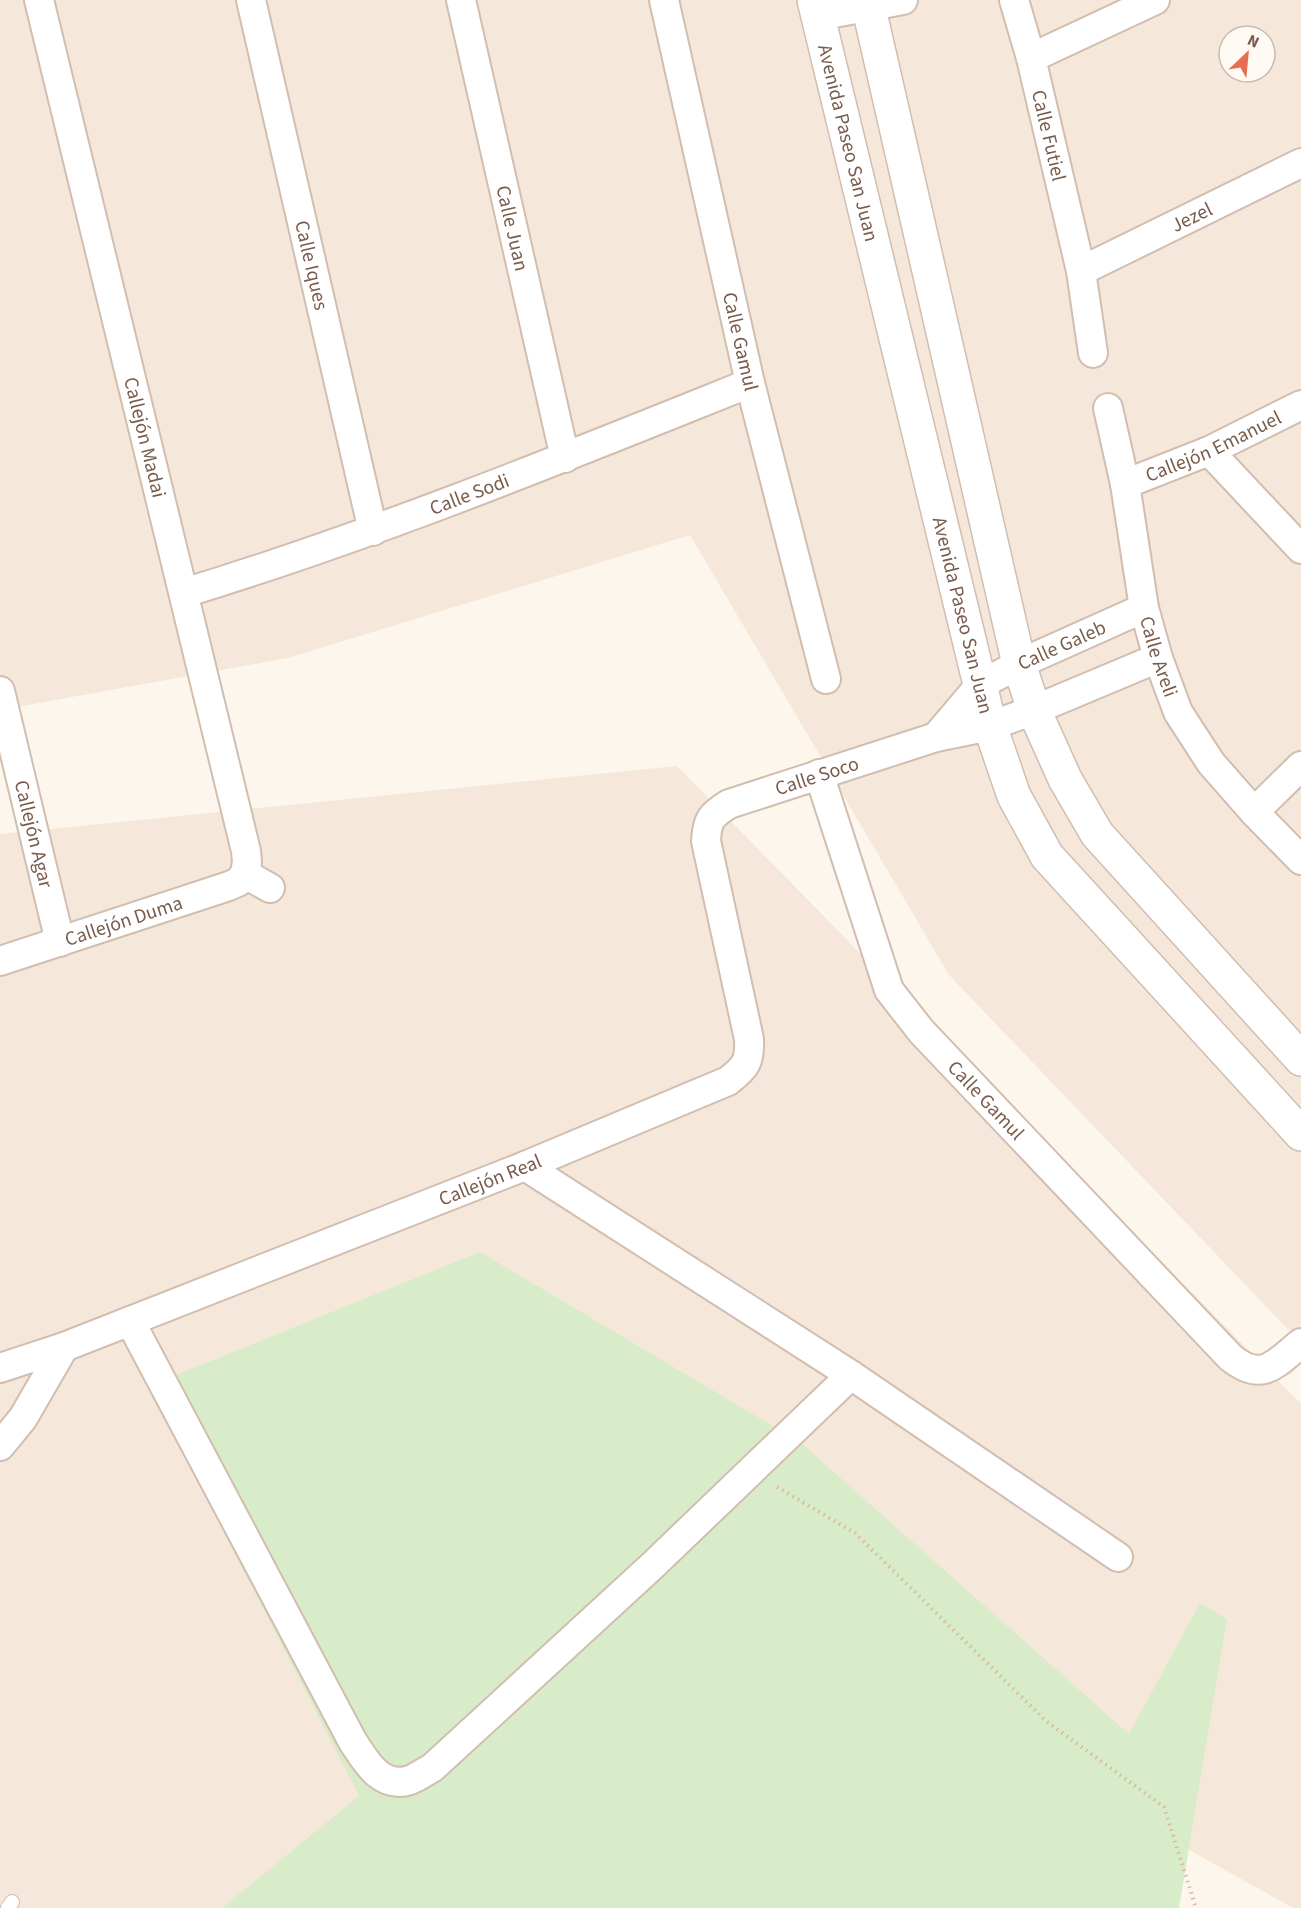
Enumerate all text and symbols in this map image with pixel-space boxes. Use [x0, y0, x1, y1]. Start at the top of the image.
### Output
north arrow [1217, 24, 1277, 84]
text: N [1244, 29, 1263, 54]
street label: Avenida Paseo San Juan [810, 42, 885, 245]
street label: Calle Futiel [1024, 87, 1072, 184]
street label: Calle Juan [489, 183, 535, 274]
street label: Jezel [1166, 196, 1217, 240]
street label: Calle Iques [287, 218, 335, 313]
street label: Calle Gamul [715, 290, 765, 394]
street label: Callejón Madai [116, 374, 173, 501]
street label: Callejón Emanuel [1141, 404, 1286, 490]
street label: Calle Sodi [426, 467, 514, 523]
street label: Avenida Paseo San Juan [925, 514, 1000, 717]
street label: Calle Areli [1132, 613, 1184, 701]
street label: Calle Galeb [1013, 614, 1111, 678]
street label: Calle Soco [772, 750, 863, 803]
street label: Callejón Agar [7, 777, 60, 891]
street label: Callejón Duma [61, 889, 186, 954]
street label: Calle Gamul [941, 1054, 1030, 1147]
street label: Callejón Real [435, 1148, 546, 1214]

